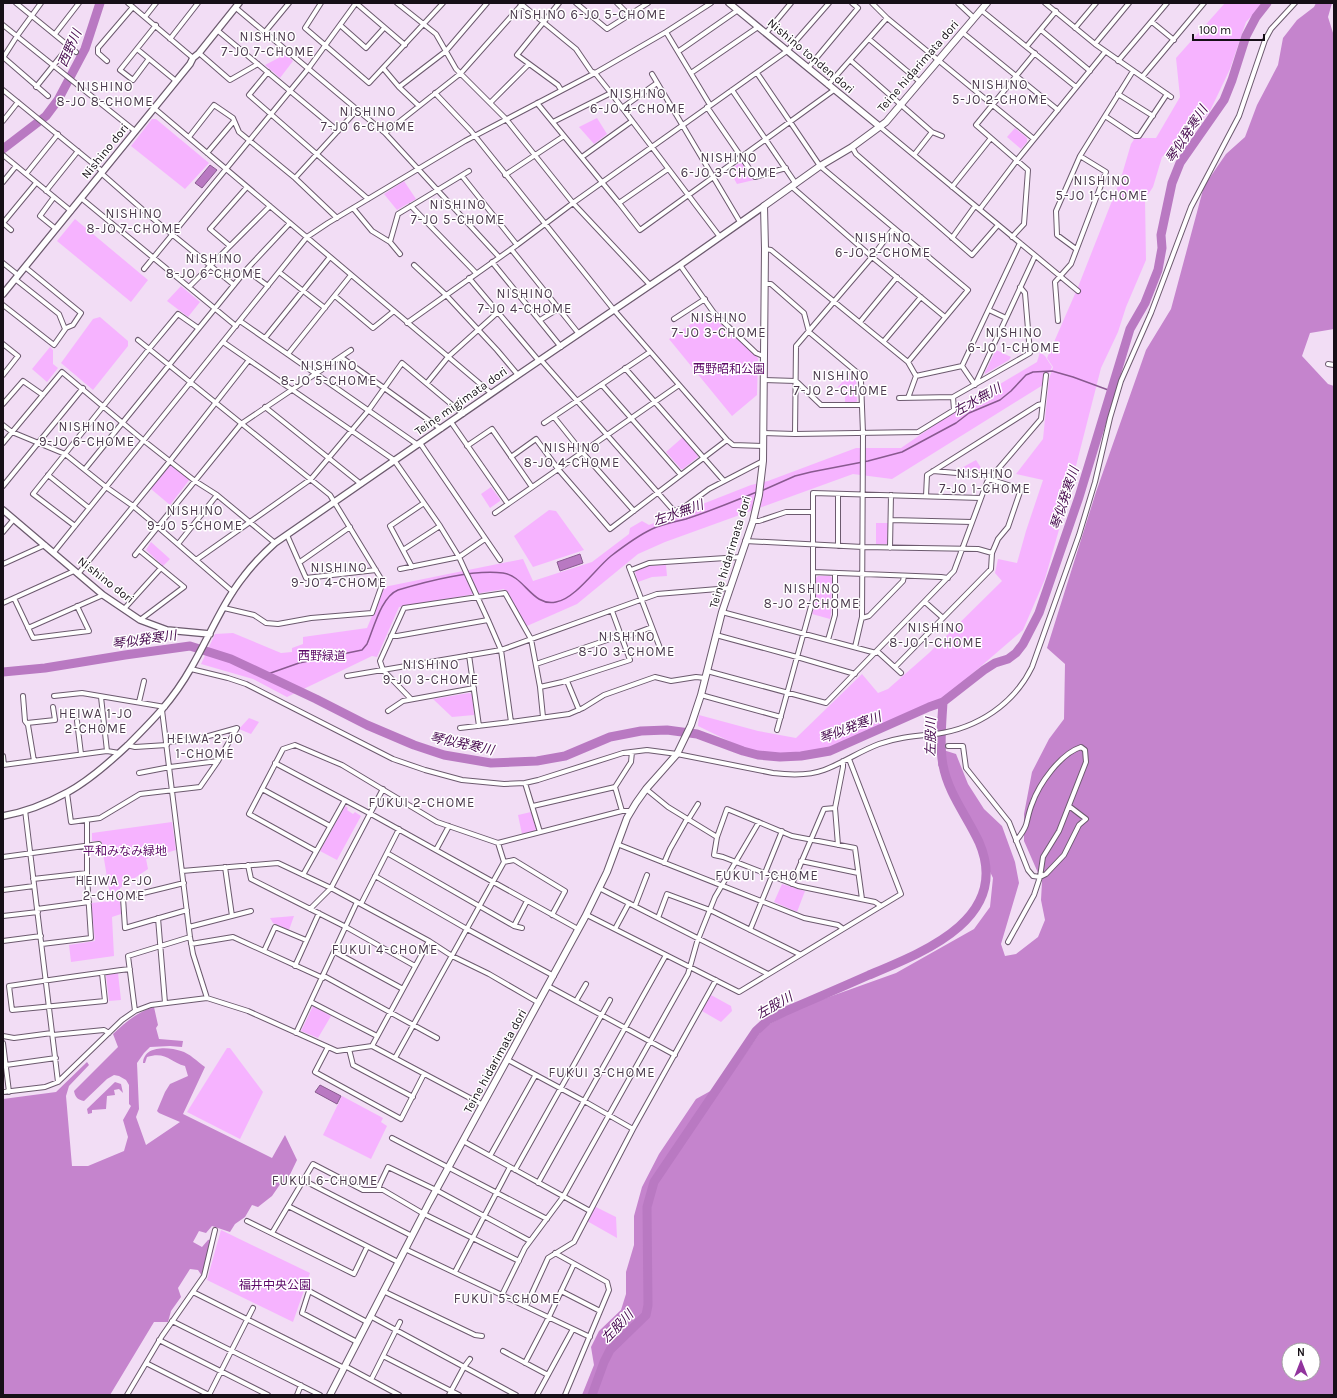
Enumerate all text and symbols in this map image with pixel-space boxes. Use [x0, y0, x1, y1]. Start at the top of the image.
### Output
district label: NISHINO 6-JO 5-CHOME [509, 7, 667, 22]
street label: Nishino tonden dori [765, 16, 857, 96]
scale bar [1193, 16, 1264, 42]
street label: Teine hidarimata dori [874, 17, 962, 115]
text: 100 m [1199, 23, 1231, 37]
water label: 西野川 [55, 26, 85, 69]
district label: NISHINO 7-JO 7-CHOME [221, 29, 315, 59]
district label: NISHINO 5-JO 2-CHOME [952, 77, 1048, 107]
district label: NISHINO 8-JO 8-CHOME [56, 79, 154, 109]
district label: NISHINO 6-JO 4-CHOME [590, 86, 686, 116]
water label: 琴似発寒川 [1162, 101, 1211, 166]
district label: NISHINO 7-JO 6-CHOME [321, 104, 415, 134]
street label: Nishino dori [78, 121, 132, 181]
district label: NISHINO 6-JO 3-CHOME [681, 150, 777, 180]
district label: NISHINO 5-JO 1-CHOME [1056, 173, 1148, 203]
district label: NISHINO 7-JO 5-CHOME [411, 197, 505, 227]
district label: NISHINO 8-JO 7-CHOME [86, 206, 182, 236]
district label: NISHINO 6-JO 2-CHOME [835, 230, 931, 260]
district label: NISHINO 8-JO 6-CHOME [166, 251, 262, 281]
district label: NISHINO 7-JO 4-CHOME [478, 286, 572, 316]
district label: NISHINO 7-JO 3-CHOME [672, 310, 766, 340]
district label: NISHINO 6-JO 1-CHOME [968, 325, 1060, 355]
district label: NISHINO 8-JO 5-CHOME [281, 358, 377, 388]
park label: 西野昭和公園 [693, 362, 765, 376]
street label: Teine migimata dori [412, 364, 510, 438]
district label: NISHINO 7-JO 2-CHOME [794, 368, 888, 398]
water label: 左水無川 [951, 379, 1005, 419]
district label: NISHINO 9-JO 6-CHOME [39, 419, 135, 449]
district label: NISHINO 8-JO 4-CHOME [524, 440, 620, 470]
water label: 琴似発寒川 [1047, 463, 1082, 531]
district label: NISHINO 7-JO 1-CHOME [939, 466, 1031, 496]
street label: Teine hidarimata dori [706, 494, 754, 610]
water label: 左水無川 [651, 496, 707, 528]
district label: NISHINO 9-JO 5-CHOME [147, 503, 243, 533]
street label: Nishino dori [75, 554, 137, 606]
district label: NISHINO 9-JO 4-CHOME [291, 560, 387, 590]
district label: NISHINO 8-JO 2-CHOME [764, 581, 860, 611]
district label: NISHINO 8-JO 1-CHOME [889, 620, 983, 650]
water label: 琴似発寒川 [111, 627, 179, 651]
district label: NISHINO 8-JO 3-CHOME [579, 629, 675, 659]
park label: 西野緑道 [298, 649, 346, 663]
district label: NISHINO 9-JO 3-CHOME [383, 657, 479, 687]
district label: HEIWA 1-JO 2-CHOME [59, 706, 133, 736]
water label: 琴似発寒川 [817, 708, 885, 746]
water label: 左股川 [923, 715, 938, 757]
water label: 琴似発寒川 [429, 729, 497, 758]
district label: HEIWA 2-JO 1-CHOME [166, 731, 244, 761]
district label: FUKUI 2-CHOME [369, 795, 475, 810]
park label: 平和みなみ緑地 [83, 844, 167, 858]
district label: FUKUI 1-CHOME [715, 868, 819, 883]
district label: HEIWA 2-JO 2-CHOME [75, 873, 153, 903]
district label: FUKUI 4-CHOME [332, 942, 438, 957]
water label: 左股川 [754, 988, 797, 1022]
street label: Teine hidarimata dori [461, 1006, 529, 1116]
district label: FUKUI 3-CHOME [549, 1065, 655, 1080]
district label: FUKUI 6-CHOME [272, 1173, 378, 1188]
park label: 福井中央公園 [239, 1278, 311, 1292]
district label: FUKUI 5-CHOME [454, 1291, 560, 1306]
water label: 左股川 [598, 1306, 638, 1346]
north arrow [1281, 1342, 1321, 1382]
text: N [1297, 1346, 1305, 1359]

